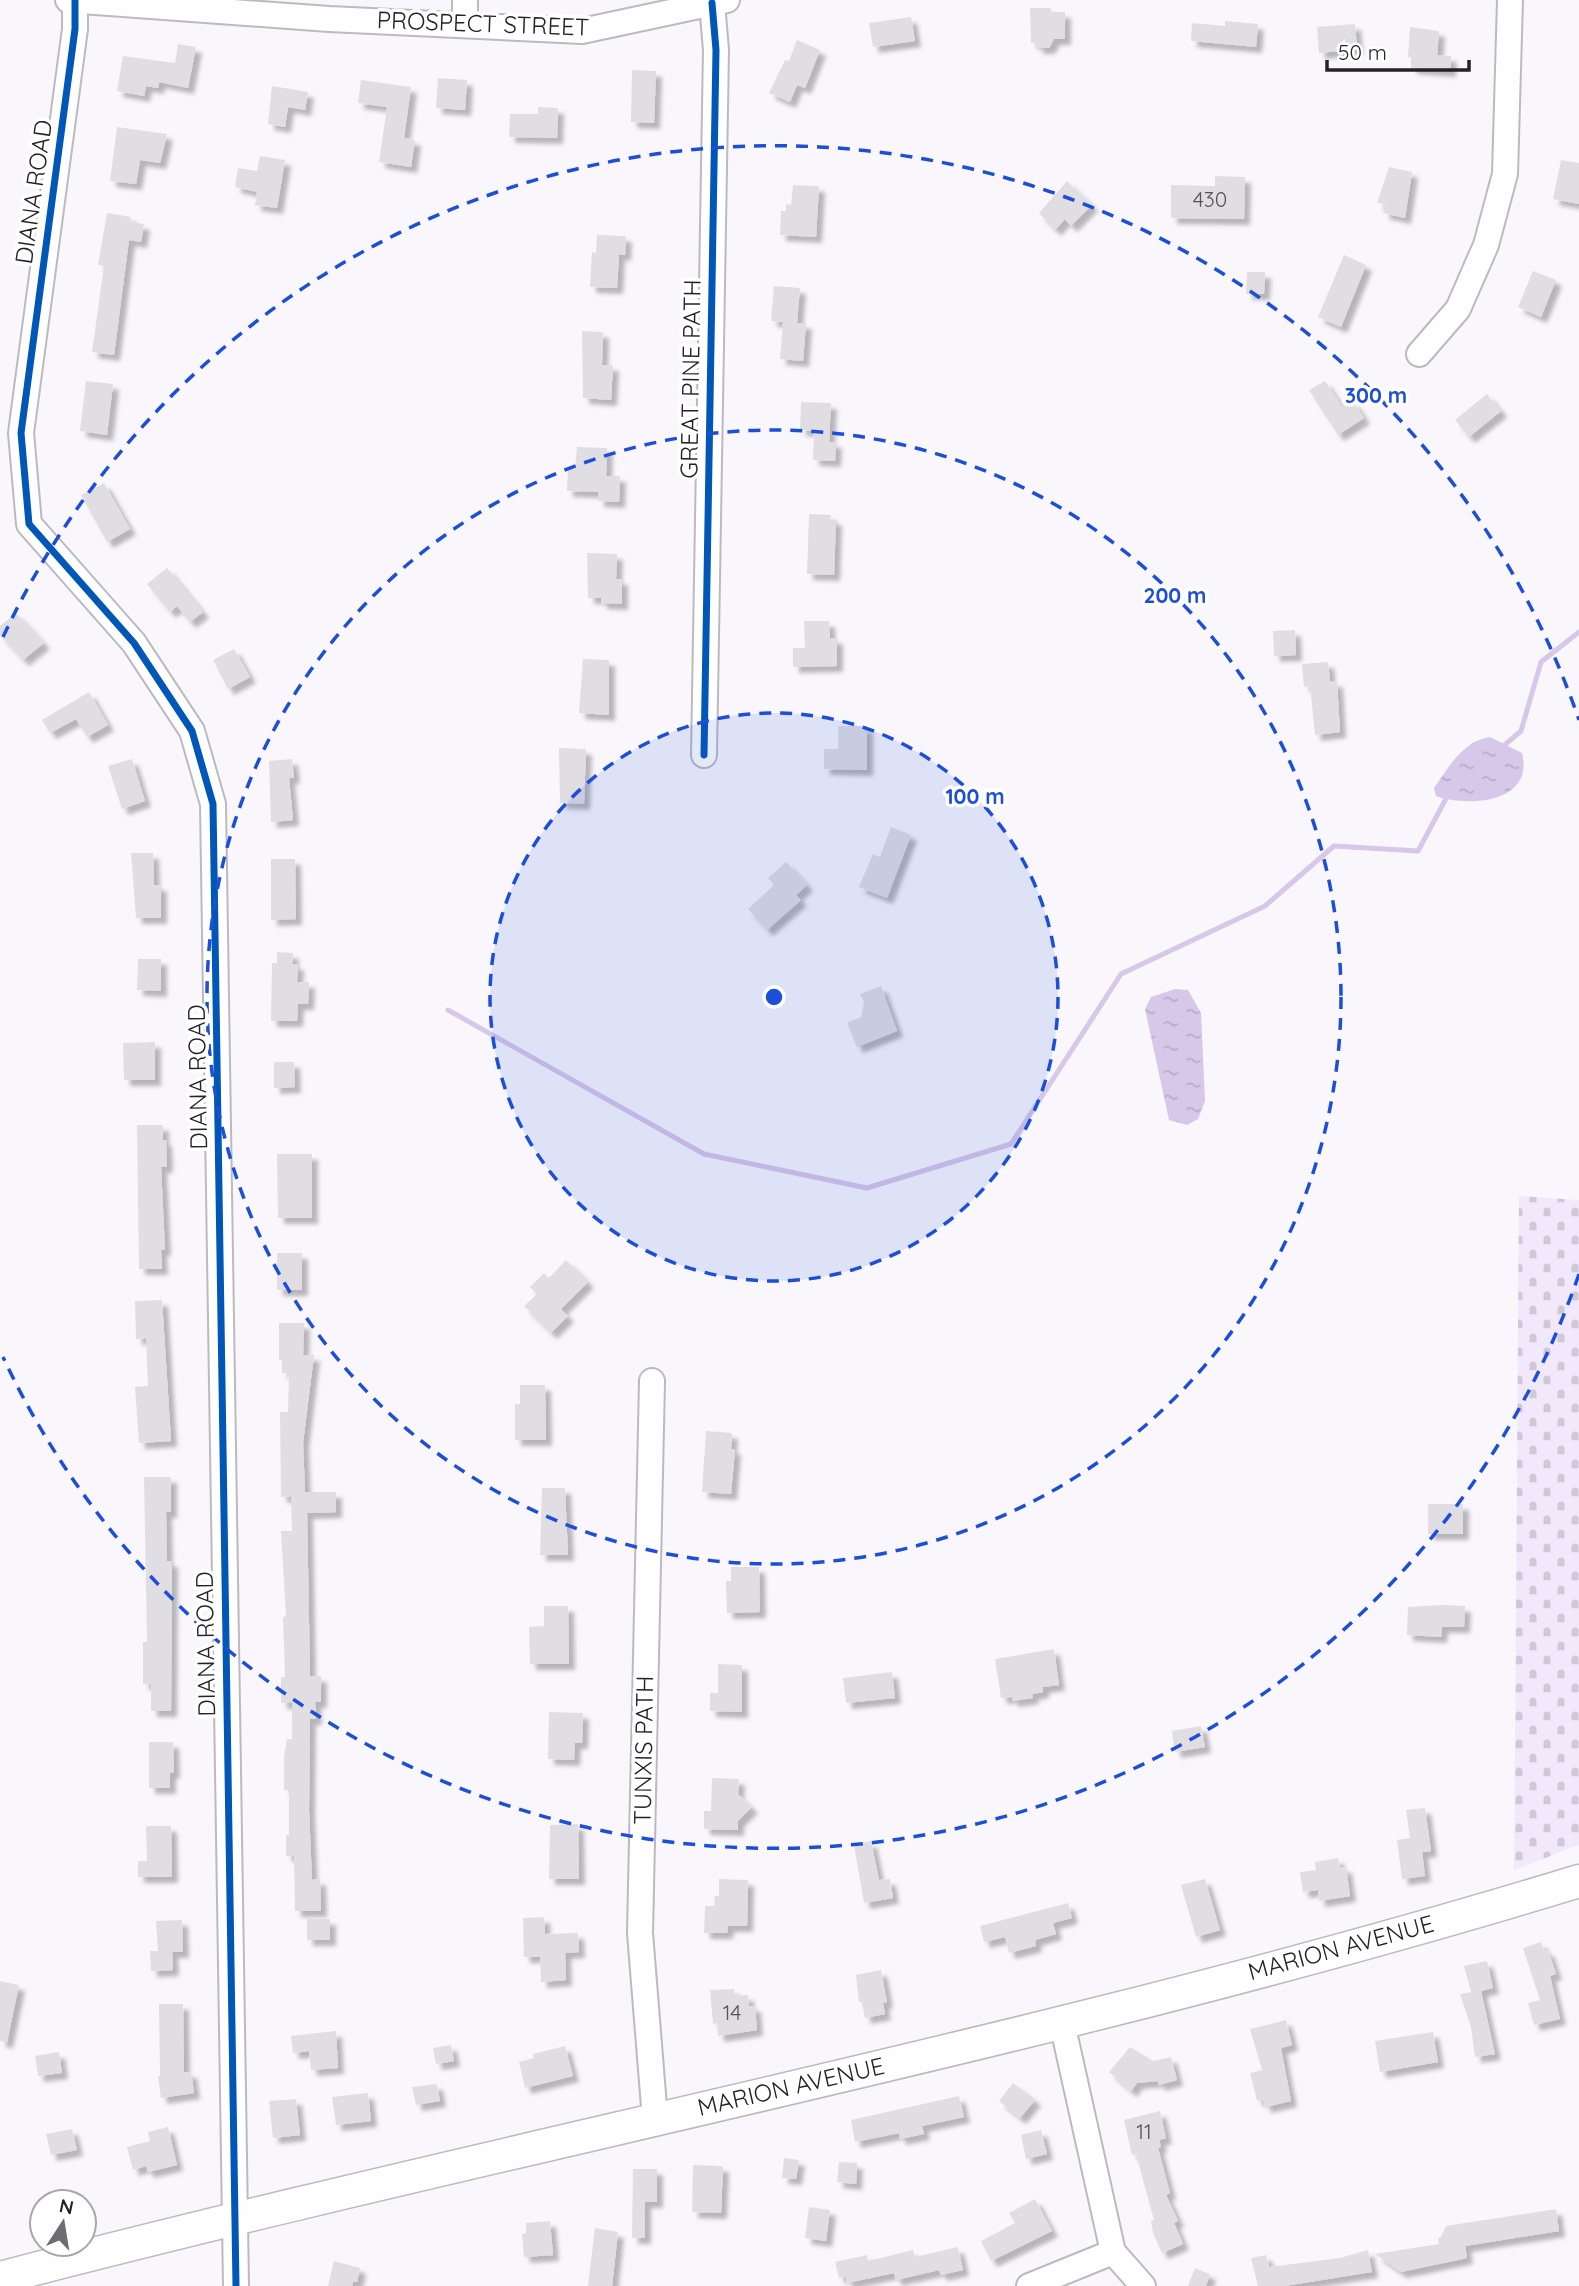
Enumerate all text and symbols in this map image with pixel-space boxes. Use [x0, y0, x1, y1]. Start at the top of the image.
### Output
street label: PROSPECT STREET [376, 4, 590, 42]
scale bar [1327, 28, 1469, 72]
text: 50 m [1338, 39, 1387, 65]
street label: DIANA ROAD [8, 118, 58, 266]
house number: 430 [1193, 186, 1227, 212]
street label: GREAT PINE PATH [673, 279, 707, 479]
text: 300 m [1345, 382, 1407, 408]
text: 200 m [1144, 582, 1206, 608]
text: 100 m [945, 783, 1005, 809]
centre of rings [762, 985, 786, 1009]
street label: DIANA ROAD [181, 1004, 213, 1150]
street label: DIANA ROAD [189, 1571, 221, 1717]
street label: TUNXIS PATH [627, 1675, 659, 1825]
street label: MARION AVENUE [1245, 1908, 1437, 1986]
house number: 14 [723, 1999, 741, 2025]
street label: MARION AVENUE [694, 2050, 887, 2122]
house number: 11 [1136, 2118, 1152, 2144]
north arrow [28, 2188, 98, 2258]
text: N [57, 2193, 76, 2220]

